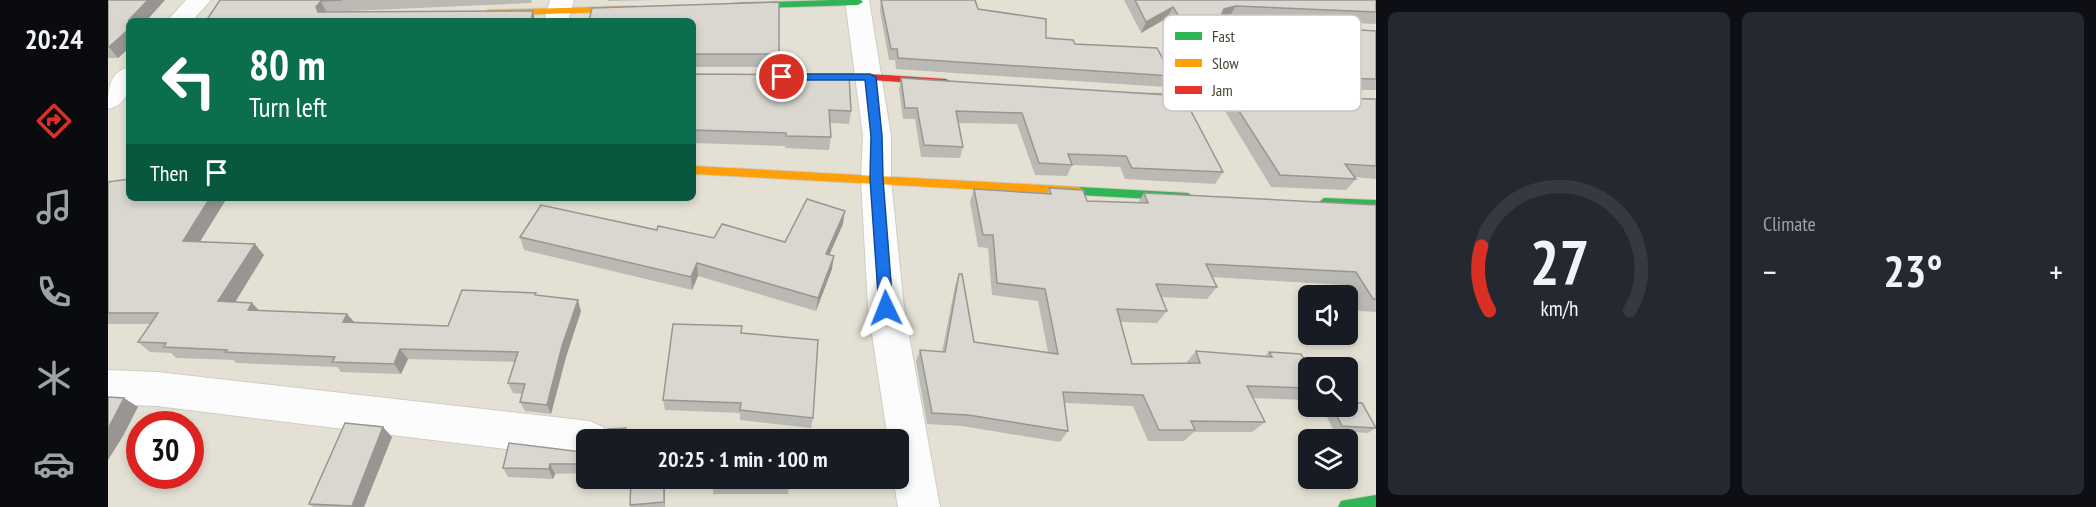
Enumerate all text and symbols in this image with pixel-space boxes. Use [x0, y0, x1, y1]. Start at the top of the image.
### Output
legend [1163, 15, 1361, 111]
text: 20:24 [25, 22, 83, 56]
text: Fast [1212, 26, 1235, 46]
text: 80 m [249, 37, 326, 92]
icon: left [150, 42, 228, 120]
pin [756, 51, 807, 102]
text: Slow [1212, 53, 1239, 73]
icon: arrive [765, 60, 798, 93]
text: Jam [1211, 80, 1233, 100]
text: Turn left [249, 90, 327, 124]
icon: directions [33, 100, 75, 142]
icon: arrive [200, 156, 233, 189]
text: Then [150, 159, 188, 187]
icon: music [33, 186, 75, 228]
text: Climate [1763, 211, 1816, 237]
text: 27 [1529, 221, 1589, 302]
text: 23° [1883, 241, 1943, 299]
text: − [1763, 250, 1777, 293]
text: + [2049, 250, 2063, 293]
icon: phone [33, 271, 75, 313]
position arrow [854, 276, 918, 340]
map controls [1298, 285, 1358, 489]
button: sound [1298, 285, 1358, 345]
text: km/h [1540, 294, 1578, 322]
icon: climate [33, 357, 75, 399]
button: search [1298, 357, 1358, 417]
speed limit sign: 30 [126, 411, 204, 489]
button: layers [1298, 429, 1358, 489]
icon: car [33, 443, 75, 485]
text: 20:25 · 1 min · 100 m [657, 445, 828, 473]

